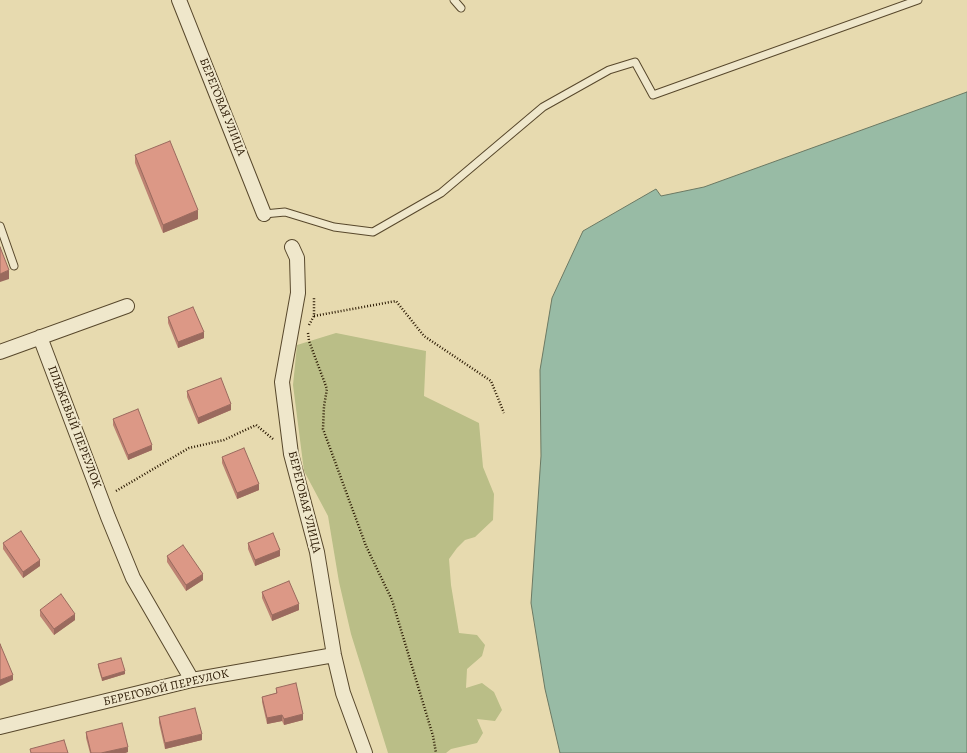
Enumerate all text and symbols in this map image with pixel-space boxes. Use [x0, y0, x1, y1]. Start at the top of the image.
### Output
street label: БЕРЕГОВАЯ УЛИЦА [196, 56, 248, 158]
street label: ПЛЯЖЕВЫЙ ПЕРЕУЛОК [44, 364, 104, 490]
street label: БЕРЕГОВАЯ УЛИЦА [284, 450, 324, 554]
street label: БЕРЕГОВОЙ ПЕРЕУЛОК [102, 667, 230, 709]

